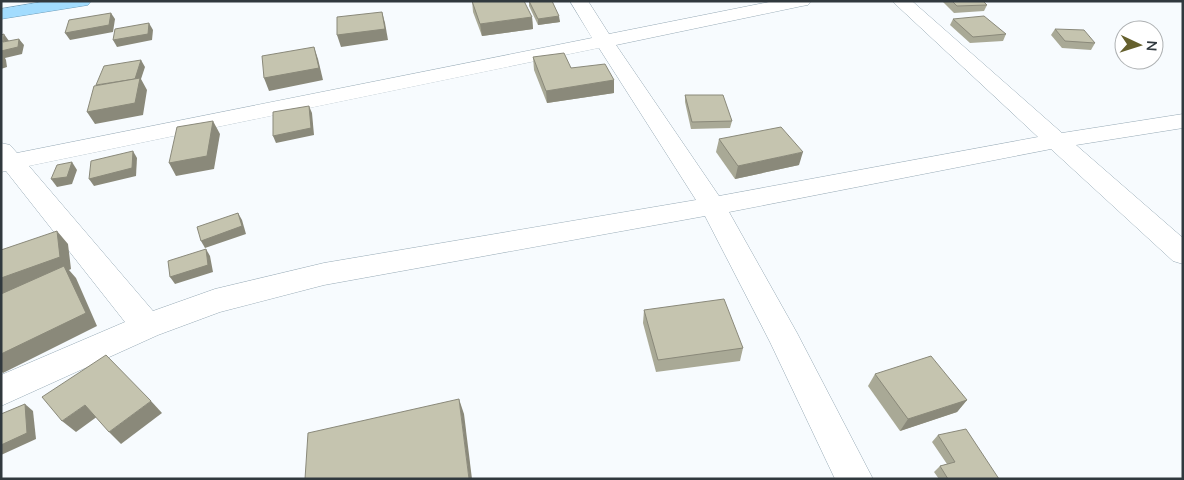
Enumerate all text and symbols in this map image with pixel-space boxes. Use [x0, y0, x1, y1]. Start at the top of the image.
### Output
north arrow [1114, 20, 1164, 70]
text: N [1143, 40, 1161, 52]

